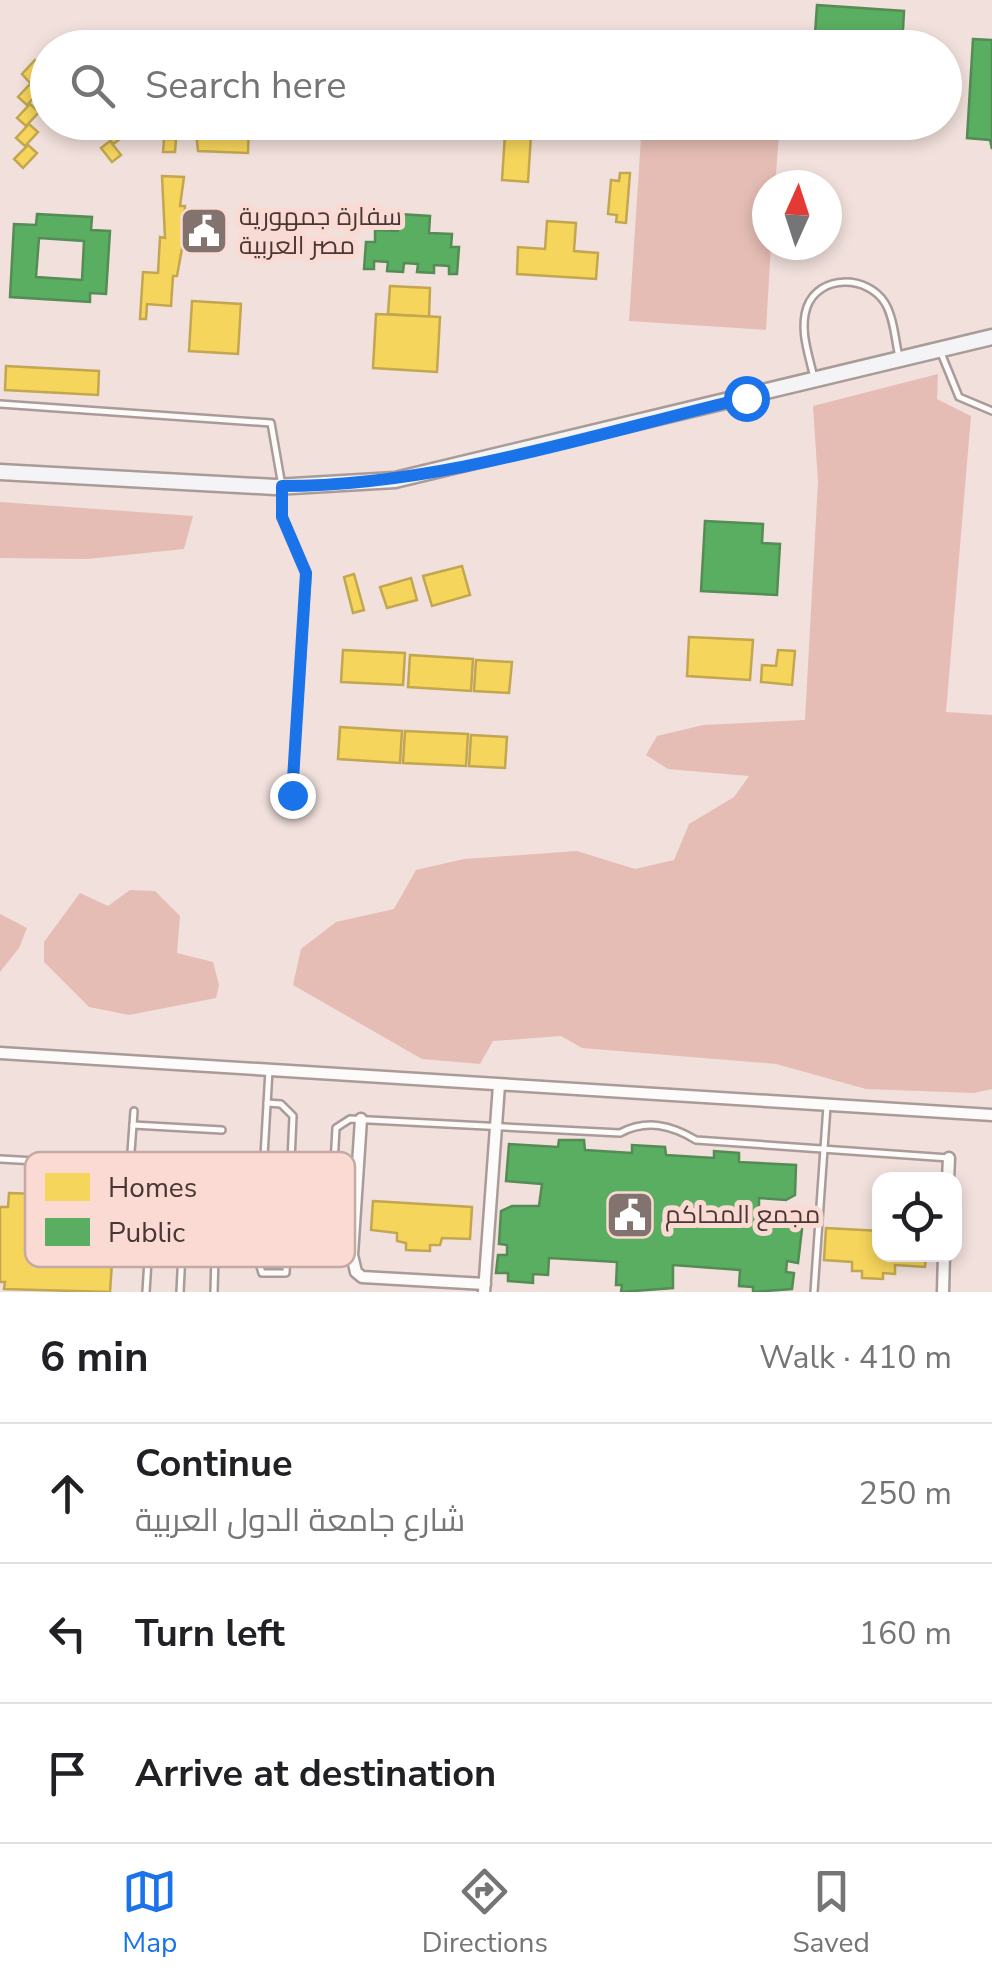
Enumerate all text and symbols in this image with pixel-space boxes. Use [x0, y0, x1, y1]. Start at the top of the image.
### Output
search box [30, 30, 962, 140]
icon: search [65, 58, 120, 113]
text: Search here [145, 60, 346, 111]
north arrow [752, 170, 842, 260]
place label: سفارة جمهورية مصر العربية [239, 200, 402, 263]
public building icon: سفارة جمهورية مصر العربية [178, 205, 230, 257]
route start [724, 376, 770, 422]
route end [270, 773, 316, 819]
legend [25, 1152, 355, 1267]
text: Homes [108, 1169, 197, 1207]
map controls [872, 1172, 962, 1262]
button: locate [872, 1172, 962, 1262]
public building icon: مجمع المحاكم [604, 1189, 656, 1241]
place label: مجمع المحاكم [665, 1198, 820, 1232]
text: Public [108, 1214, 185, 1252]
text: 6 min [40, 1329, 149, 1386]
text: Walk · 410 m [759, 1336, 952, 1379]
text: Continue [135, 1438, 293, 1489]
icon: ahead [40, 1466, 95, 1521]
text: 250 m [859, 1472, 952, 1515]
text: شارع جامعة الدول العربية [135, 1499, 465, 1542]
icon: left [40, 1606, 95, 1661]
text: Turn left [135, 1608, 285, 1659]
text: 160 m [859, 1612, 952, 1655]
icon: arrive [40, 1746, 95, 1801]
text: Arrive at destination [135, 1748, 496, 1799]
tab: Map [122, 1864, 177, 1962]
tab: Directions [422, 1864, 548, 1962]
tab: Saved [792, 1864, 870, 1962]

